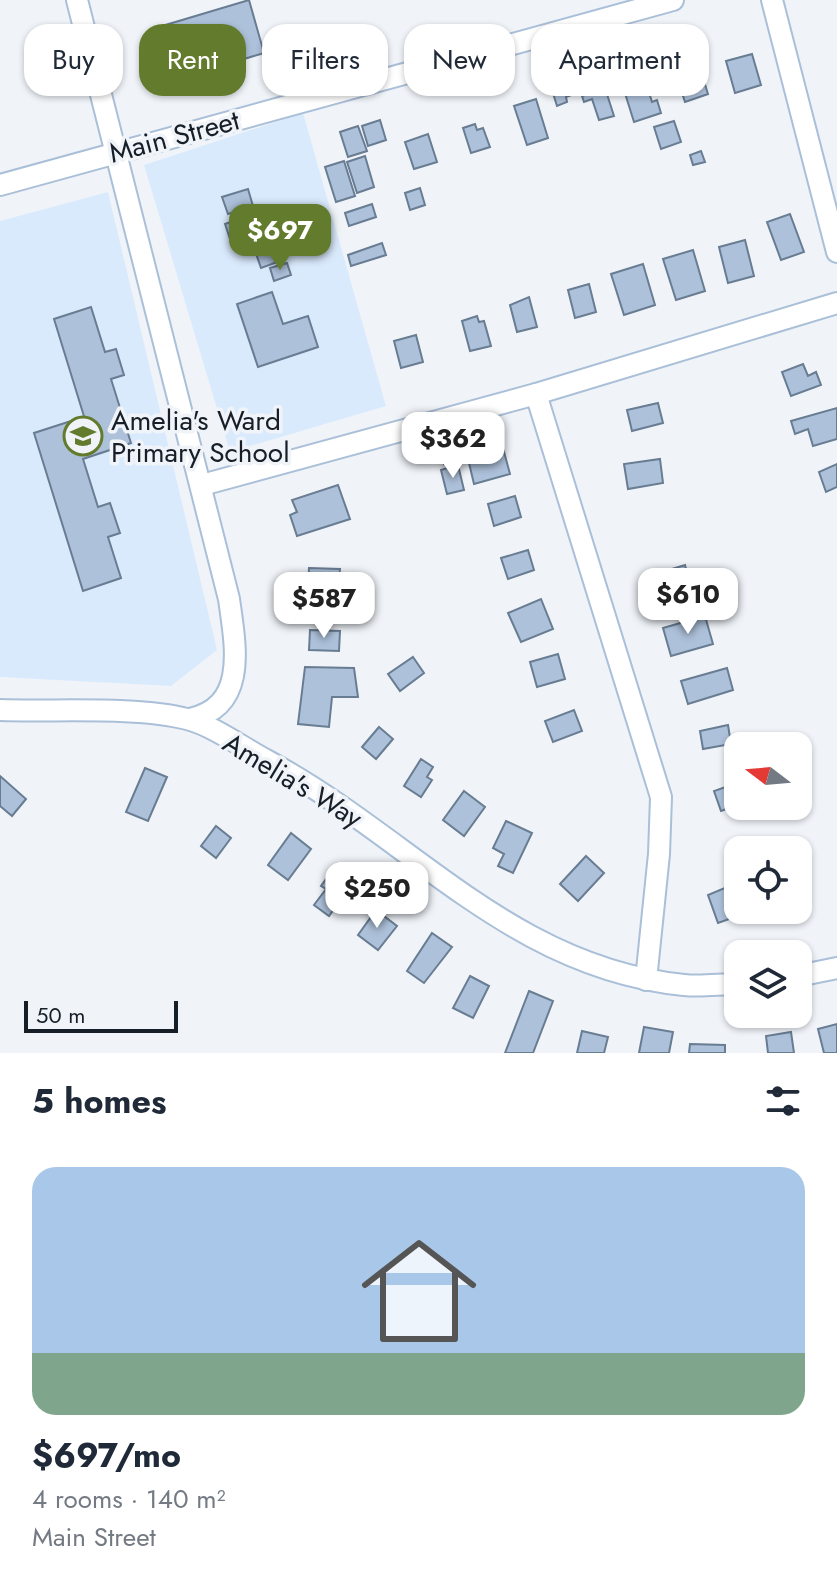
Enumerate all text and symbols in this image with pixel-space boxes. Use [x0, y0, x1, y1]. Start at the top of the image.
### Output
chip: Buy [24, 24, 123, 96]
chip: Rent [139, 24, 246, 96]
chip: Filters [262, 24, 388, 96]
chip: New [404, 24, 515, 96]
chip: Apartment [531, 24, 709, 96]
street label: Main Street [104, 99, 244, 174]
pin: $697 [233, 204, 327, 272]
text: $697 [247, 211, 313, 249]
place label: Amelia's Ward Primary School [111, 400, 290, 473]
pin: $362 [406, 412, 500, 480]
school or university icon: Amelia's Ward Primary School [62, 415, 104, 457]
text: $362 [420, 419, 486, 457]
pin: $610 [641, 568, 735, 636]
pin: $587 [277, 572, 371, 640]
text: $610 [656, 575, 720, 613]
text: $587 [292, 579, 356, 617]
street label: Amelia's Way [215, 723, 371, 839]
north arrow [724, 732, 812, 820]
map controls [724, 732, 812, 1028]
button: locate [724, 836, 812, 924]
pin: $250 [330, 862, 424, 930]
text: $250 [343, 869, 411, 907]
button: layers [724, 940, 812, 1028]
scale bar [24, 997, 178, 1033]
text: 50 m [36, 999, 85, 1031]
text: 5 homes [32, 1077, 166, 1126]
icon: filters [761, 1079, 805, 1123]
icon: home [347, 1219, 491, 1363]
text: $697/mo [32, 1431, 181, 1480]
text: 4 rooms · 140 m² [32, 1480, 226, 1518]
text: Main Street [32, 1518, 156, 1556]

